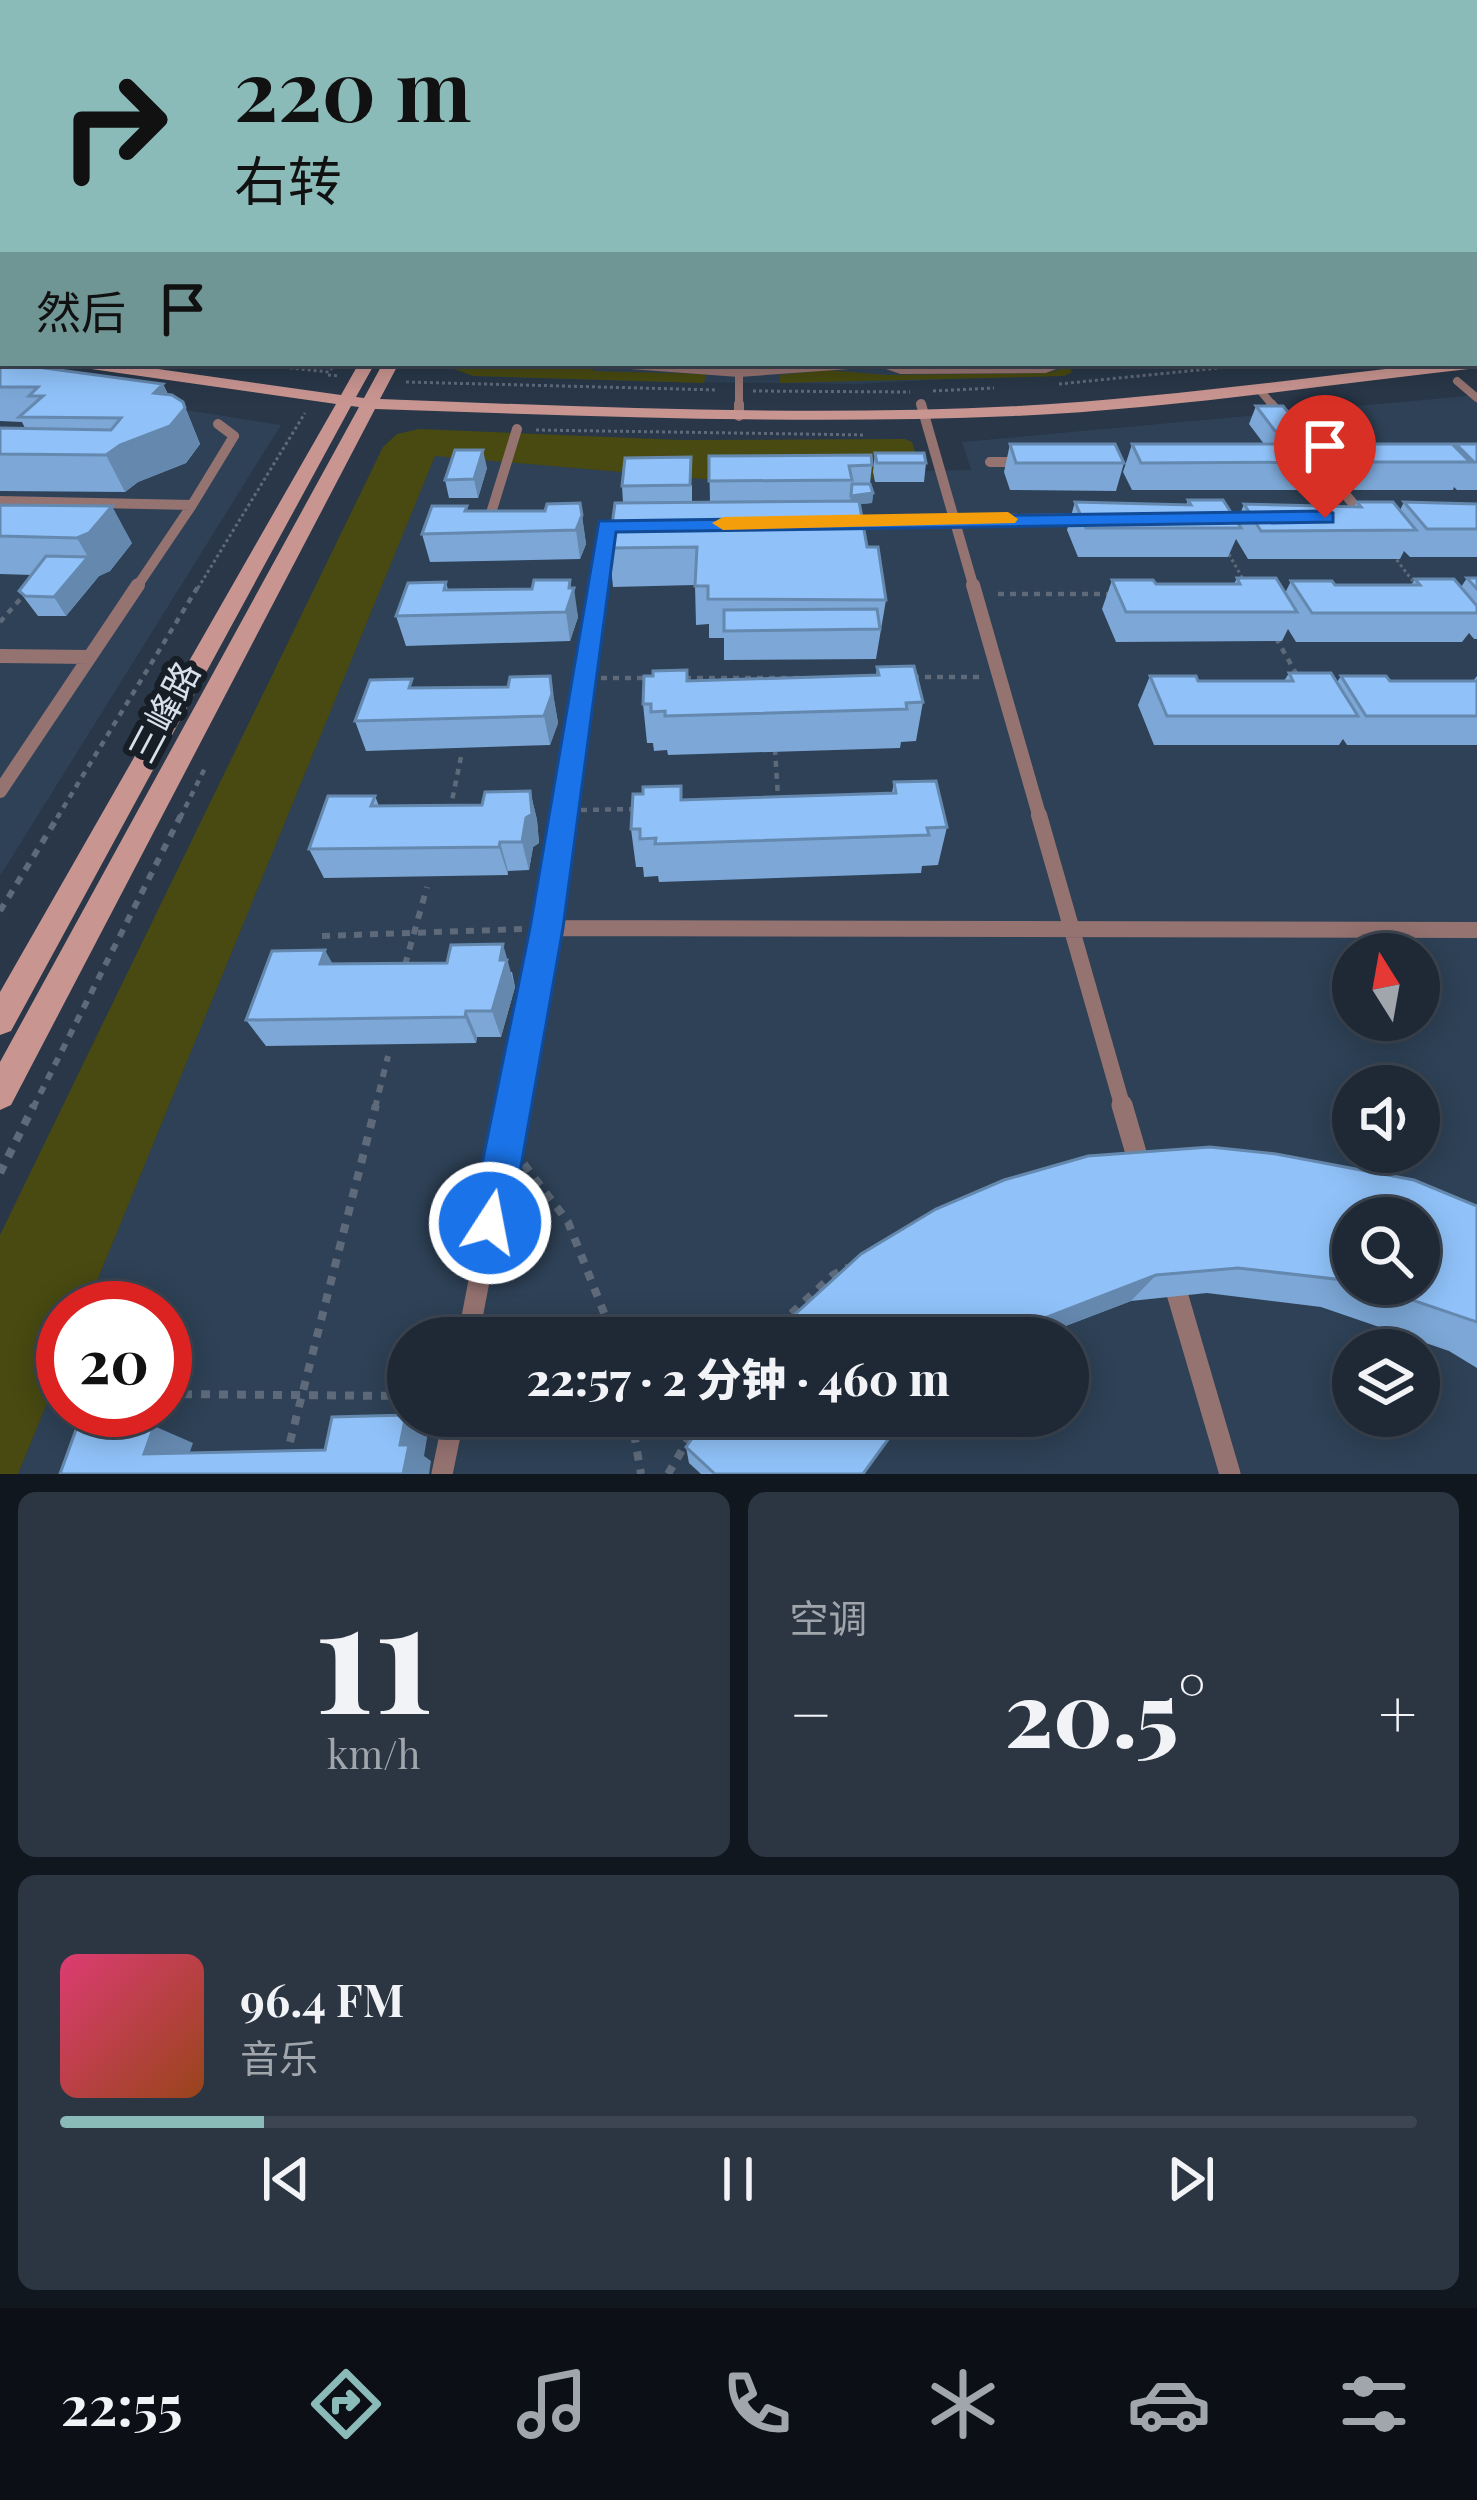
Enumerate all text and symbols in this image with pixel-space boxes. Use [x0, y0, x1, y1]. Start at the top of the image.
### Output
text: 220 m [234, 31, 472, 143]
icon: right [36, 48, 192, 204]
text: 右转 [234, 143, 342, 215]
icon: arrive [150, 276, 216, 342]
text: 然后 [36, 280, 126, 340]
pin [1274, 395, 1376, 518]
icon: arrive [1292, 413, 1358, 479]
street label: 三峰路 [116, 652, 209, 770]
north arrow [1332, 933, 1440, 1041]
map controls [1332, 933, 1440, 1437]
button: sound [1332, 1065, 1440, 1173]
position arrow [427, 1160, 553, 1286]
button: search [1332, 1197, 1440, 1305]
speed limit sign: 20 [36, 1281, 192, 1437]
button: layers [1332, 1329, 1440, 1437]
text: 22:57 · 2 分钟 · 460 m [526, 1347, 950, 1407]
text: 11 [314, 1545, 434, 1753]
text: 空调 [790, 1591, 868, 1643]
text: 20.5° [1005, 1651, 1206, 1771]
text: − [790, 1668, 832, 1756]
text: + [1378, 1668, 1417, 1756]
text: km/h [327, 1727, 421, 1779]
text: 96.4 FM [240, 1968, 404, 2028]
text: 音乐 [240, 2031, 318, 2083]
icon: previous [253, 2146, 319, 2212]
icon: pause [705, 2146, 771, 2212]
icon: next [1158, 2146, 1224, 2212]
icon: directions [304, 2362, 388, 2446]
icon: music [510, 2362, 594, 2446]
icon: phone [715, 2362, 799, 2446]
icon: climate [921, 2362, 1005, 2446]
icon: car [1127, 2362, 1211, 2446]
icon: filters [1332, 2362, 1416, 2446]
text: 22:55 [61, 2368, 183, 2440]

